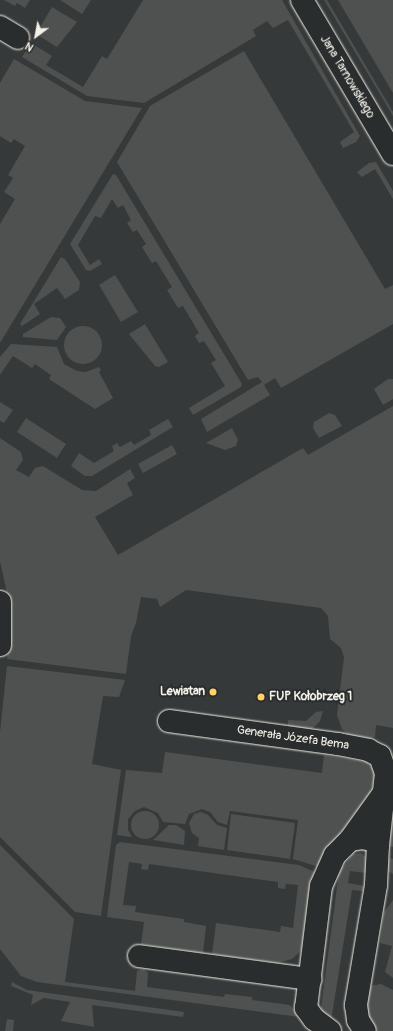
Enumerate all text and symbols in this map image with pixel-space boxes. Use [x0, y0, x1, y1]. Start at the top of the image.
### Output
north arrow [16, 16, 56, 56]
street label: Jana Tarnowskiego [317, 33, 377, 121]
text: N [23, 39, 36, 54]
place label: Lewiatan [160, 685, 205, 699]
marker: Lewiatan [208, 687, 218, 697]
place label: FUP Kołobrzeg 1 [269, 690, 352, 704]
marker: FUP Kołobrzeg 1 [256, 692, 266, 702]
street label: Generała Józefa Bema [236, 723, 350, 753]

